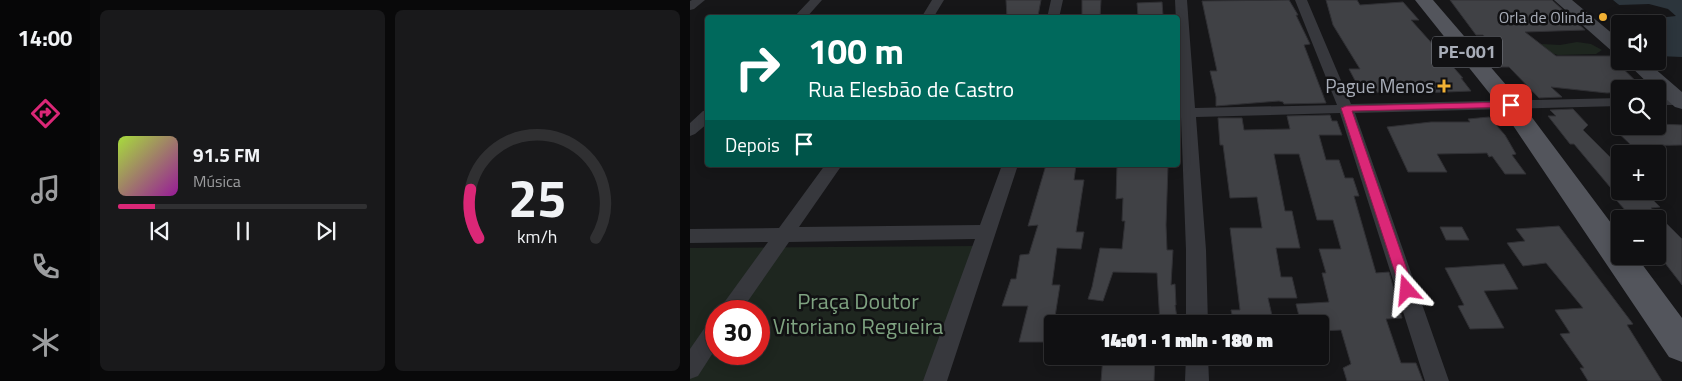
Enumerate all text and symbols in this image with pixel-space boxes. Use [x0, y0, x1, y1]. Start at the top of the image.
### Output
place label: Orla de Olinda [1499, 5, 1593, 29]
marker: Orla de Olinda [1597, 11, 1609, 23]
map controls [1611, 15, 1666, 265]
button: sound [1611, 15, 1666, 70]
text: 14:00 [18, 21, 72, 55]
text: 100 m [808, 24, 904, 78]
icon: right [725, 35, 790, 100]
road number: PE-001 [1432, 36, 1502, 68]
place label: Pague Menos [1325, 71, 1434, 100]
text: Rua Elesbão de Castro [808, 72, 1014, 106]
marker: Pague Menos [1438, 80, 1450, 92]
button: search [1611, 80, 1666, 135]
pin [1490, 84, 1532, 126]
icon: arrive [1497, 91, 1525, 119]
icon: directions [28, 96, 63, 131]
text: Depois [725, 130, 780, 159]
icon: arrive [790, 130, 818, 158]
text: 91.5 FM [193, 140, 260, 169]
button: + [1611, 145, 1666, 200]
text: 25 [508, 158, 567, 237]
text: Música [193, 169, 241, 193]
icon: music [28, 172, 63, 207]
button: − [1611, 210, 1666, 265]
icon: previous [146, 217, 174, 245]
icon: pause [229, 217, 257, 245]
icon: next [312, 217, 340, 245]
text: km/h [517, 223, 558, 250]
icon: phone [28, 249, 63, 284]
position arrow [1380, 263, 1432, 315]
park label: Praça Doutor Vitoriano Regueira [773, 284, 943, 343]
speed limit sign: 30 [705, 300, 770, 365]
icon: climate [28, 325, 63, 360]
text: 14:01 · 1 min · 180 m [1100, 325, 1273, 354]

